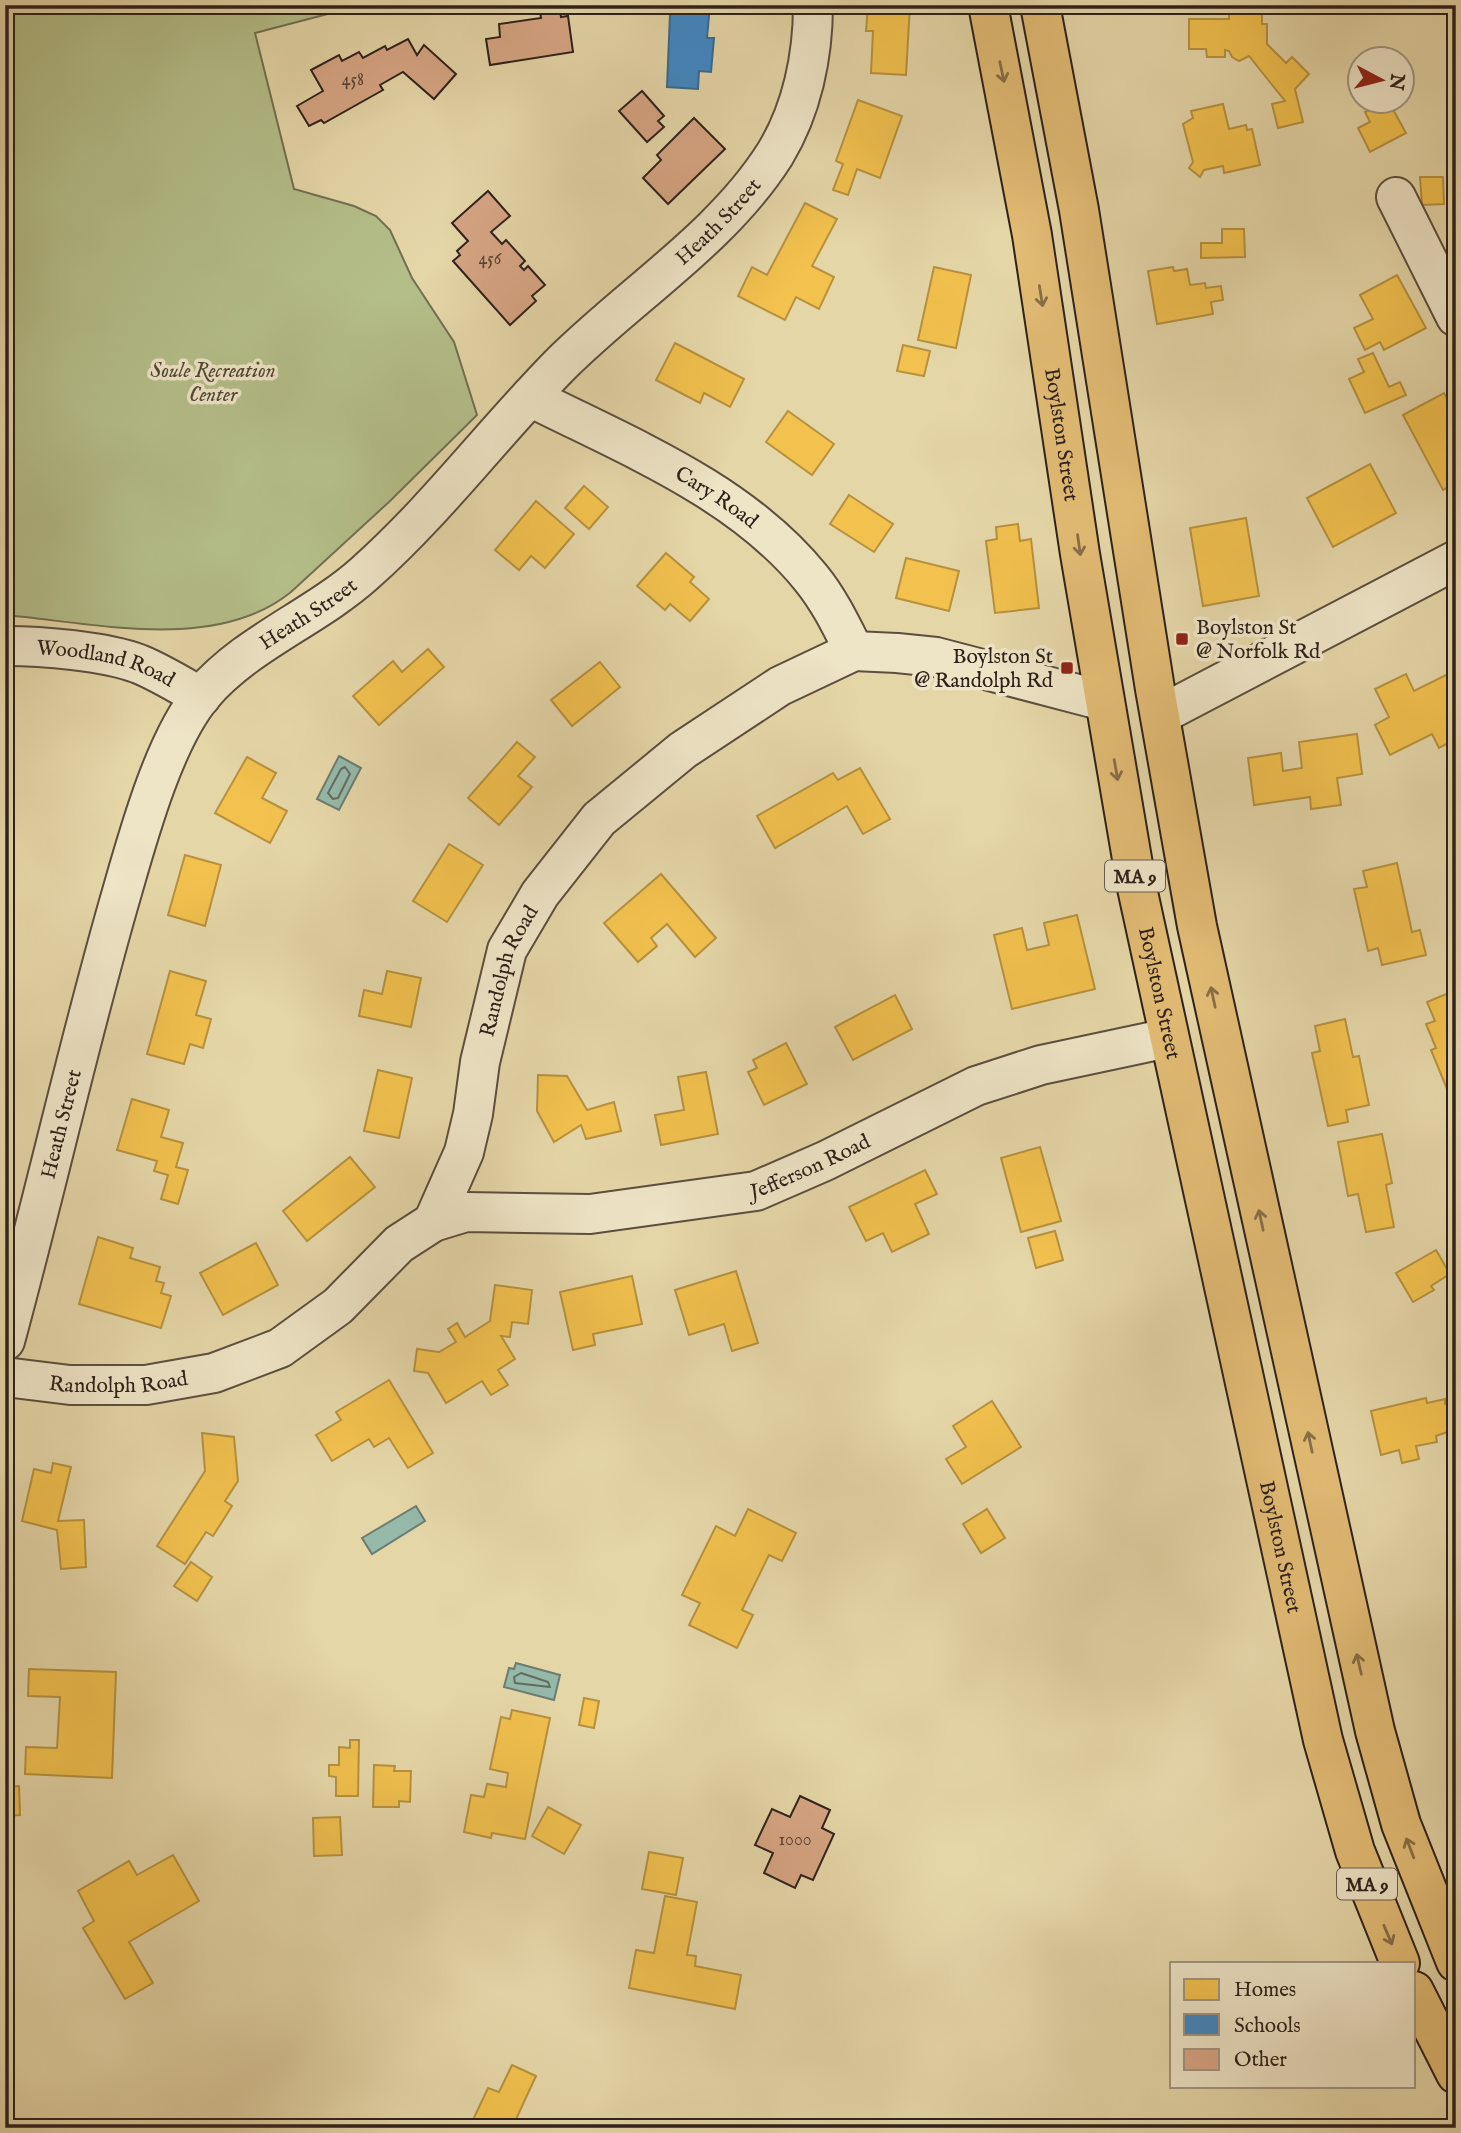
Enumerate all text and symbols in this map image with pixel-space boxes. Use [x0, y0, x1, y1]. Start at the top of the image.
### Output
north arrow [1346, 46, 1416, 116]
one-way arrow [995, 60, 1009, 83]
house number: 458 [342, 69, 364, 92]
text: N [1383, 71, 1409, 92]
street label: Heath Street [670, 173, 768, 272]
house number: 456 [479, 248, 502, 271]
one-way arrow [1034, 284, 1047, 307]
park label: Soule Recreation Center [150, 358, 276, 409]
street label: Boylston Street [1037, 366, 1084, 503]
street label: Cary Road [670, 461, 764, 536]
one-way arrow [1073, 533, 1086, 556]
street label: Heath Street [255, 573, 363, 657]
place label: Boylston St @ Norfolk Rd [1196, 615, 1321, 666]
marker: Boylston St @ Norfolk Rd [1174, 631, 1190, 647]
street label: Woodland Road [36, 635, 180, 695]
place label: Boylston St @ Randolph Rd [914, 644, 1054, 695]
marker: Boylston St @ Randolph Rd [1059, 660, 1075, 676]
one-way arrow [1110, 758, 1123, 781]
road number: MA 9 [1105, 860, 1165, 891]
street label: Randolph Road [474, 900, 546, 1040]
street label: Boylston Street [1131, 925, 1186, 1062]
one-way arrow [1205, 987, 1218, 1009]
street label: Heath Street [35, 1067, 89, 1182]
street label: Jefferson Road [747, 1128, 876, 1207]
one-way arrow [1254, 1209, 1267, 1232]
street label: Randolph Road [47, 1366, 191, 1401]
one-way arrow [1303, 1431, 1316, 1454]
street label: Boylston Street [1252, 1478, 1307, 1616]
one-way arrow [1352, 1653, 1365, 1676]
house number: 1000 [778, 1829, 812, 1852]
one-way arrow [1403, 1837, 1416, 1859]
road number: MA 9 [1337, 1868, 1397, 1900]
one-way arrow [1382, 1924, 1395, 1946]
legend [1170, 1962, 1416, 2088]
text: Homes [1234, 1977, 1296, 2004]
text: Schools [1234, 2013, 1301, 2040]
text: Other [1234, 2047, 1287, 2074]

